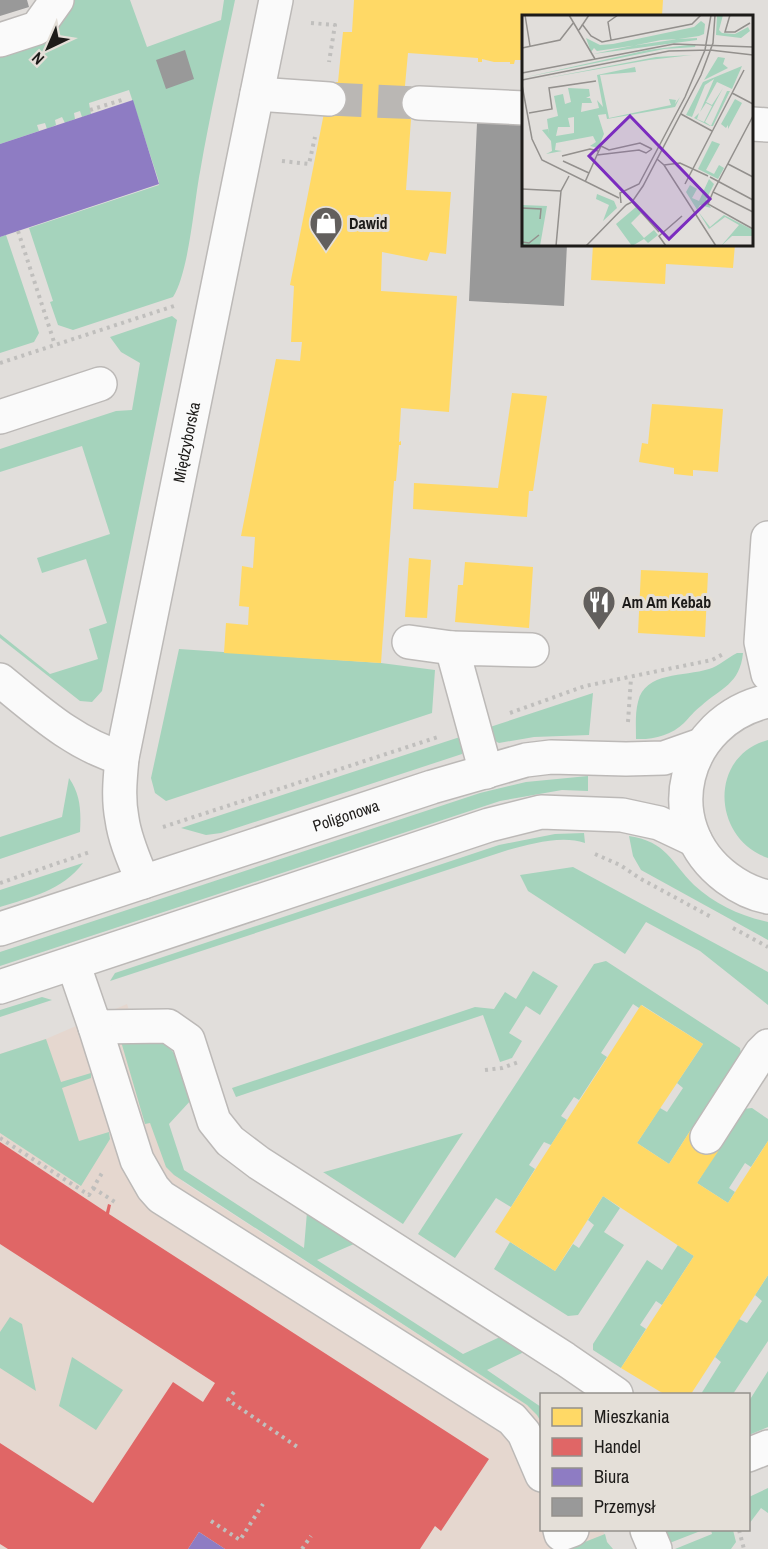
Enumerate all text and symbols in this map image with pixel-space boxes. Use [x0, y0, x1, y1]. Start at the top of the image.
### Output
inset map [522, 15, 753, 246]
north arrow [18, 18, 78, 78]
text: N [27, 48, 49, 70]
shop icon: Dawid [308, 205, 344, 252]
place label: Dawid [349, 212, 388, 234]
street label: Międzyborska [167, 399, 205, 484]
restaurant icon: Am Am Kebab [581, 584, 617, 631]
place label: Am Am Kebab [622, 591, 711, 613]
street label: Poligonowa [310, 794, 382, 836]
legend [540, 1393, 750, 1531]
text: Mieszkania [594, 1404, 669, 1429]
text: Handel [594, 1434, 641, 1459]
text: Biura [594, 1464, 629, 1489]
text: Przemysł [594, 1494, 655, 1519]

